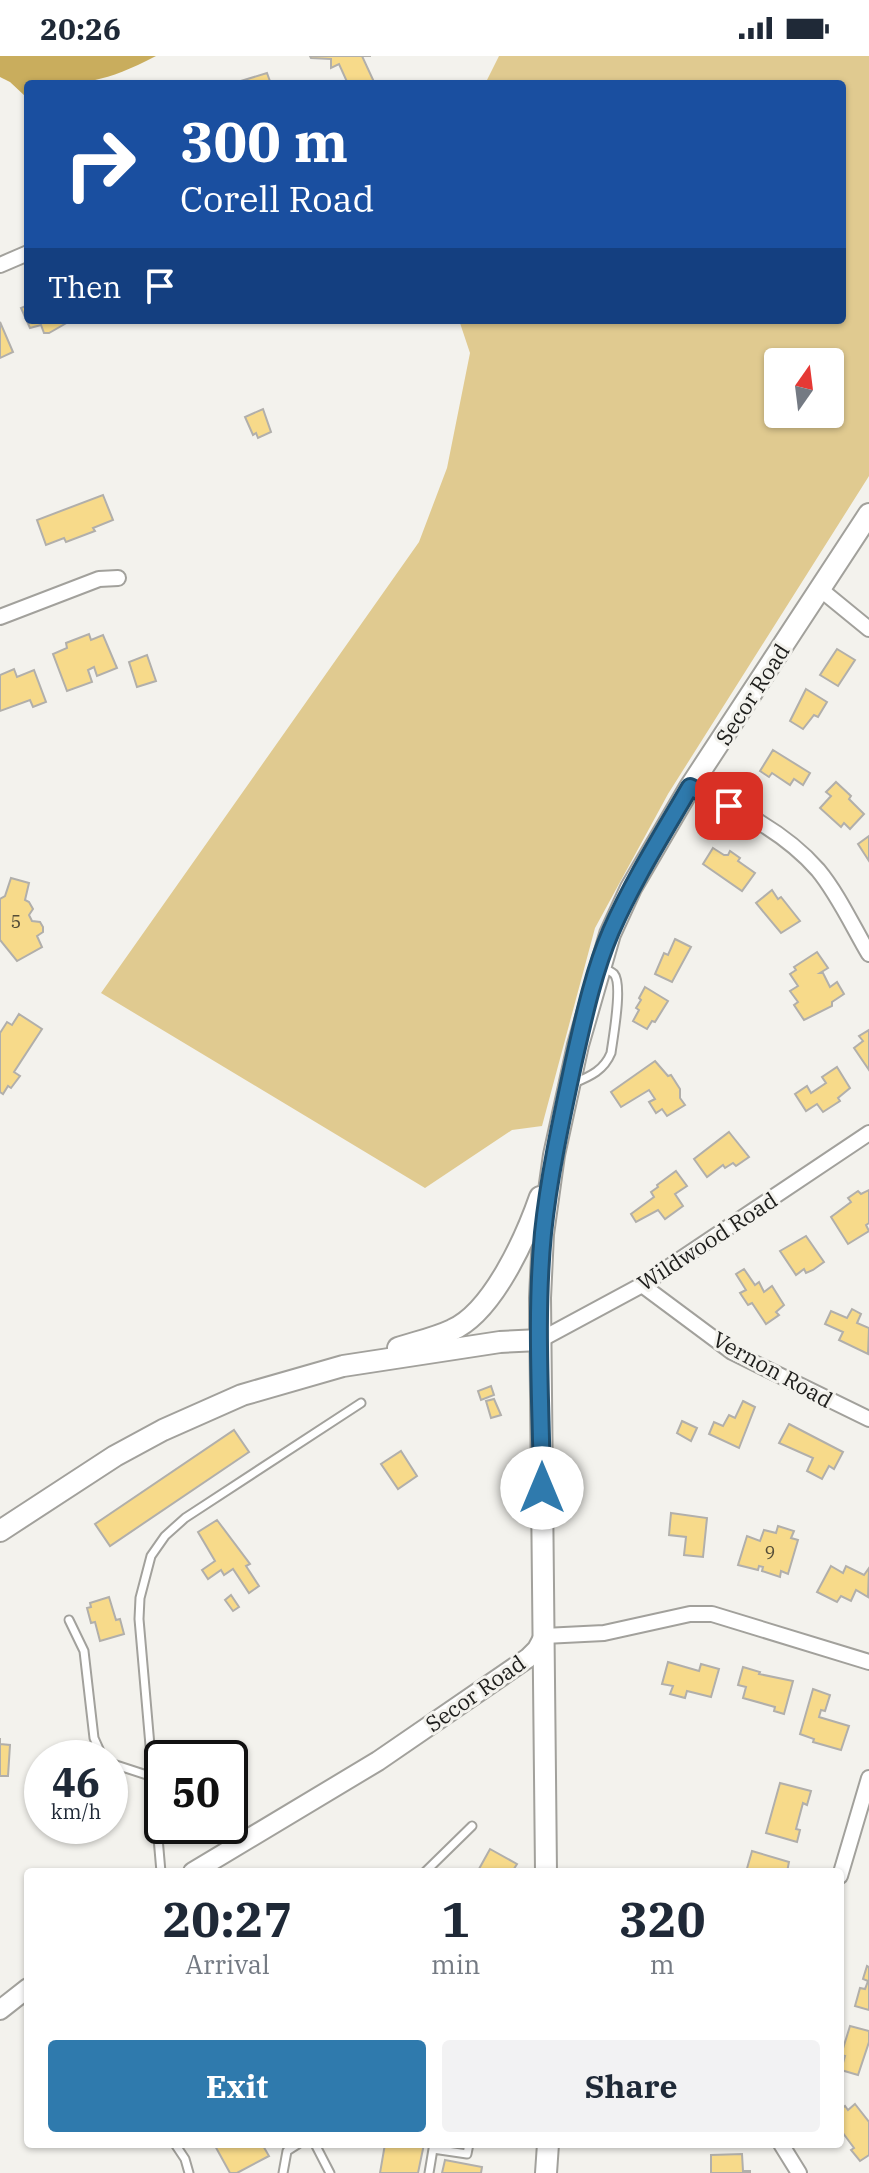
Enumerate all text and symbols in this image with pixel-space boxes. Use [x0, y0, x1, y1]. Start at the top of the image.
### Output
text: 20:26 [40, 9, 121, 48]
text: 300 m [180, 105, 348, 177]
icon: right [48, 112, 152, 216]
text: Corell Road [180, 175, 374, 222]
icon: arrive [138, 264, 182, 308]
text: Then [48, 267, 122, 306]
north arrow [764, 348, 844, 428]
map controls [764, 348, 844, 428]
street label: Secor Road [708, 638, 796, 750]
pin [695, 772, 763, 840]
icon: arrive [707, 784, 751, 828]
house number: 5 [11, 910, 21, 933]
street label: Wildwood Road [632, 1185, 782, 1297]
street label: Vernon Road [708, 1324, 838, 1414]
position arrow [500, 1446, 584, 1530]
house number: 9 [765, 1541, 775, 1564]
street label: Secor Road [419, 1648, 531, 1738]
speed limit sign: 50 [144, 1740, 248, 1844]
text: 46 [52, 1756, 100, 1808]
text: km/h [51, 1798, 101, 1825]
text: 20:27 [163, 1888, 292, 1950]
text: 1 [441, 1888, 470, 1950]
text: 320 [619, 1888, 705, 1950]
text: Arrival [185, 1947, 270, 1981]
text: min [431, 1947, 480, 1981]
text: m [650, 1947, 675, 1981]
button: Exit [48, 2040, 426, 2132]
button: Share [442, 2040, 820, 2132]

